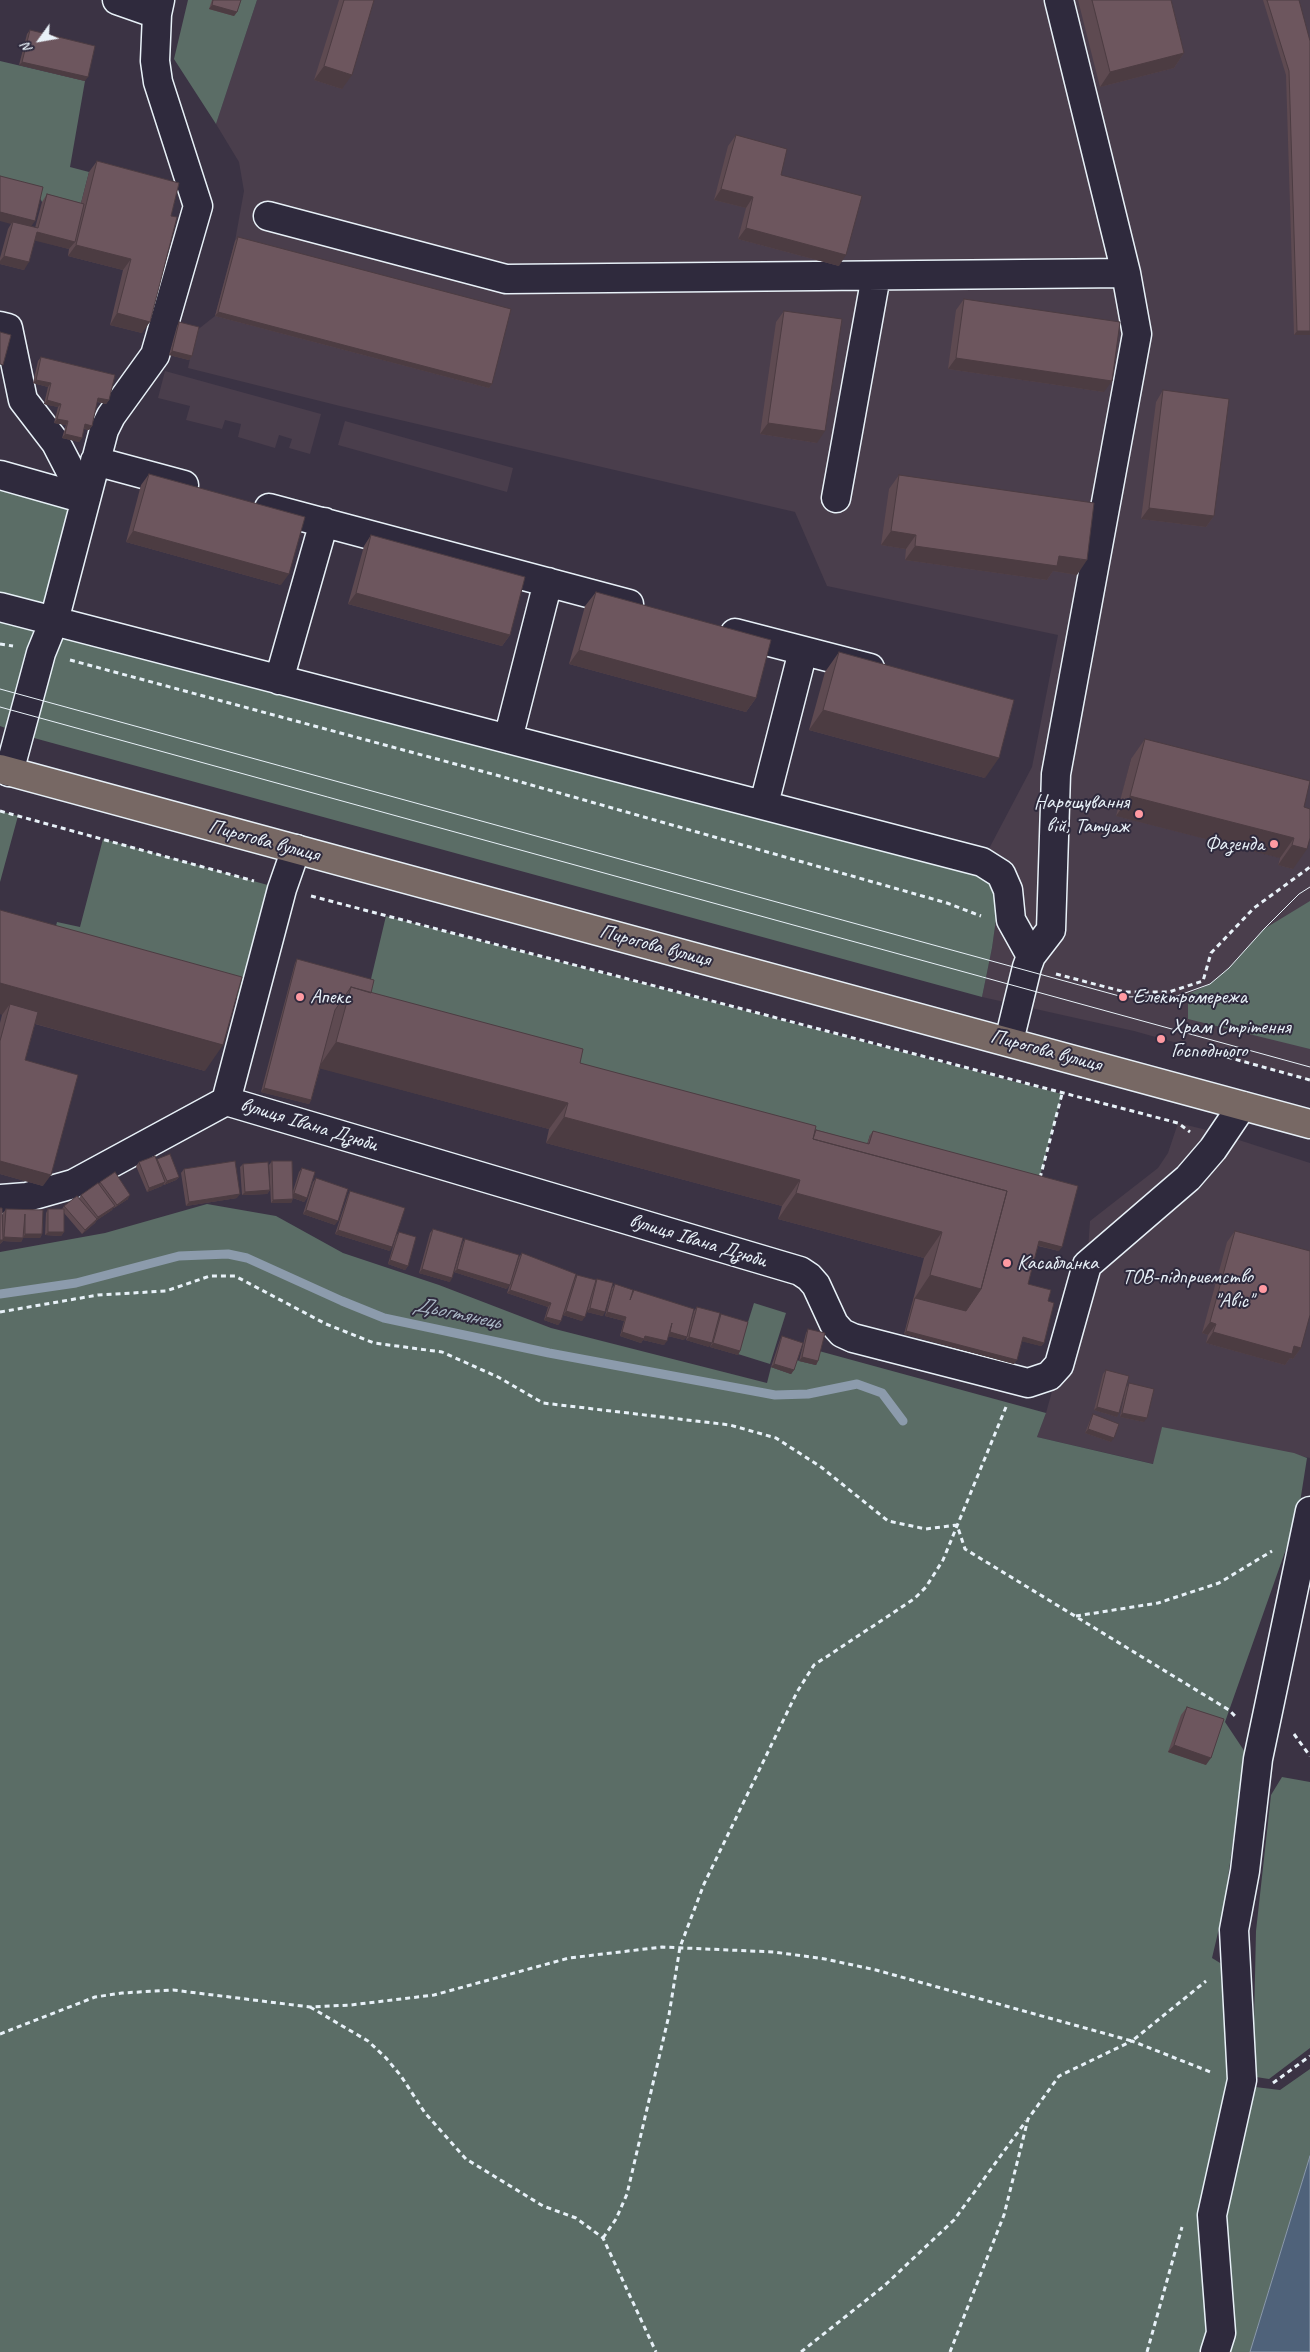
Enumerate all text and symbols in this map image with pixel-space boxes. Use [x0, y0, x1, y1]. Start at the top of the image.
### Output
north arrow [15, 15, 65, 65]
text: N [17, 40, 36, 56]
place label: Нарощування вій, Татуаж [1034, 789, 1129, 839]
marker: Нарощування вій, Татуаж [1133, 808, 1145, 820]
street label: Пирогова вулиця [206, 814, 322, 868]
place label: Фазенда [1205, 831, 1264, 857]
marker: Фазенда [1268, 838, 1280, 850]
street label: Пирогова вулиця [597, 919, 713, 973]
place label: Апекс [310, 984, 351, 1010]
place label: Електромережа [1133, 984, 1247, 1010]
marker: Апекс [294, 991, 306, 1003]
marker: Електромережа [1117, 991, 1129, 1003]
place label: Храм Стрітення Господнього [1171, 1014, 1290, 1064]
street label: Пирогова вулиця [988, 1024, 1104, 1078]
marker: Храм Стрітення Господнього [1155, 1033, 1167, 1045]
street label: вулиця Івана Дзюби [237, 1092, 381, 1158]
street label: вулиця Івана Дзюби [626, 1208, 770, 1274]
place label: Касабланка [1017, 1250, 1098, 1276]
marker: Касабланка [1001, 1257, 1013, 1269]
place label: ТОВ-підприємство "Авіс" [1122, 1264, 1253, 1314]
marker: ТОВ-підприємство "Авіс" [1257, 1283, 1269, 1295]
water label: Дьогтянець [411, 1292, 503, 1336]

